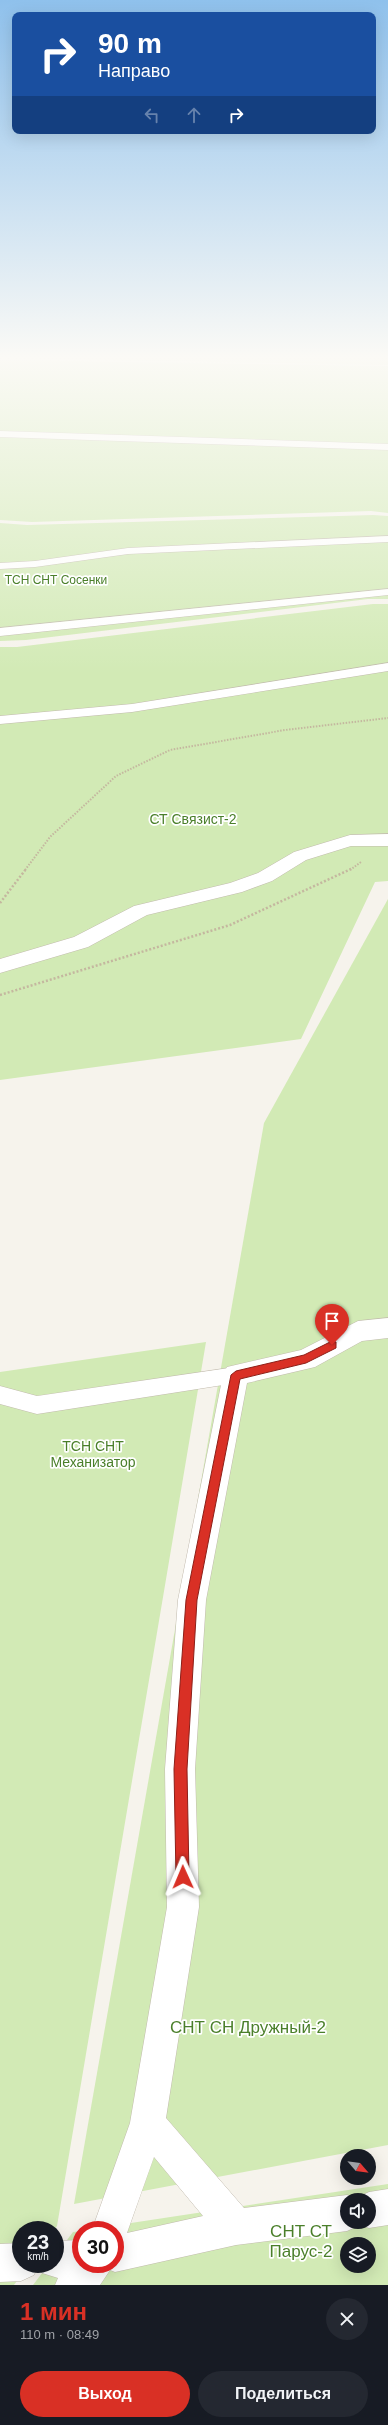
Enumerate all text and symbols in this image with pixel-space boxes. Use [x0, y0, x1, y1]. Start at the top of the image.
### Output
icon: right [32, 28, 84, 80]
text: 90 m [98, 28, 162, 59]
text: Направо [98, 61, 170, 81]
icon: left [141, 104, 163, 126]
icon: ahead [183, 104, 205, 126]
icon: right [225, 104, 247, 126]
park label: ТСН СНТ Сосенки [5, 573, 107, 587]
park label: СТ Связист-2 [149, 811, 237, 827]
pin [315, 1304, 349, 1345]
icon: arrive [321, 1310, 343, 1332]
park label: ТСН СНТ Механизатор [50, 1438, 136, 1470]
position arrow [162, 1856, 204, 1898]
park label: СНТ СН Дружный-2 [170, 2018, 326, 2037]
north arrow [340, 2149, 376, 2185]
map controls [340, 2149, 376, 2273]
button: sound [340, 2193, 376, 2229]
speed limit sign: 30 [72, 2221, 124, 2273]
park label: СНТ СТ Парус-2 [270, 2222, 332, 2261]
text: 23 [27, 2231, 49, 2253]
button: layers [340, 2237, 376, 2273]
text: km/h [27, 2251, 49, 2262]
text: 1 мин [20, 2298, 87, 2325]
button: close [326, 2298, 368, 2340]
text: 110 m · 08:49 [20, 2327, 99, 2342]
button: Выход [20, 2371, 190, 2417]
button: Поделиться [198, 2371, 368, 2417]

